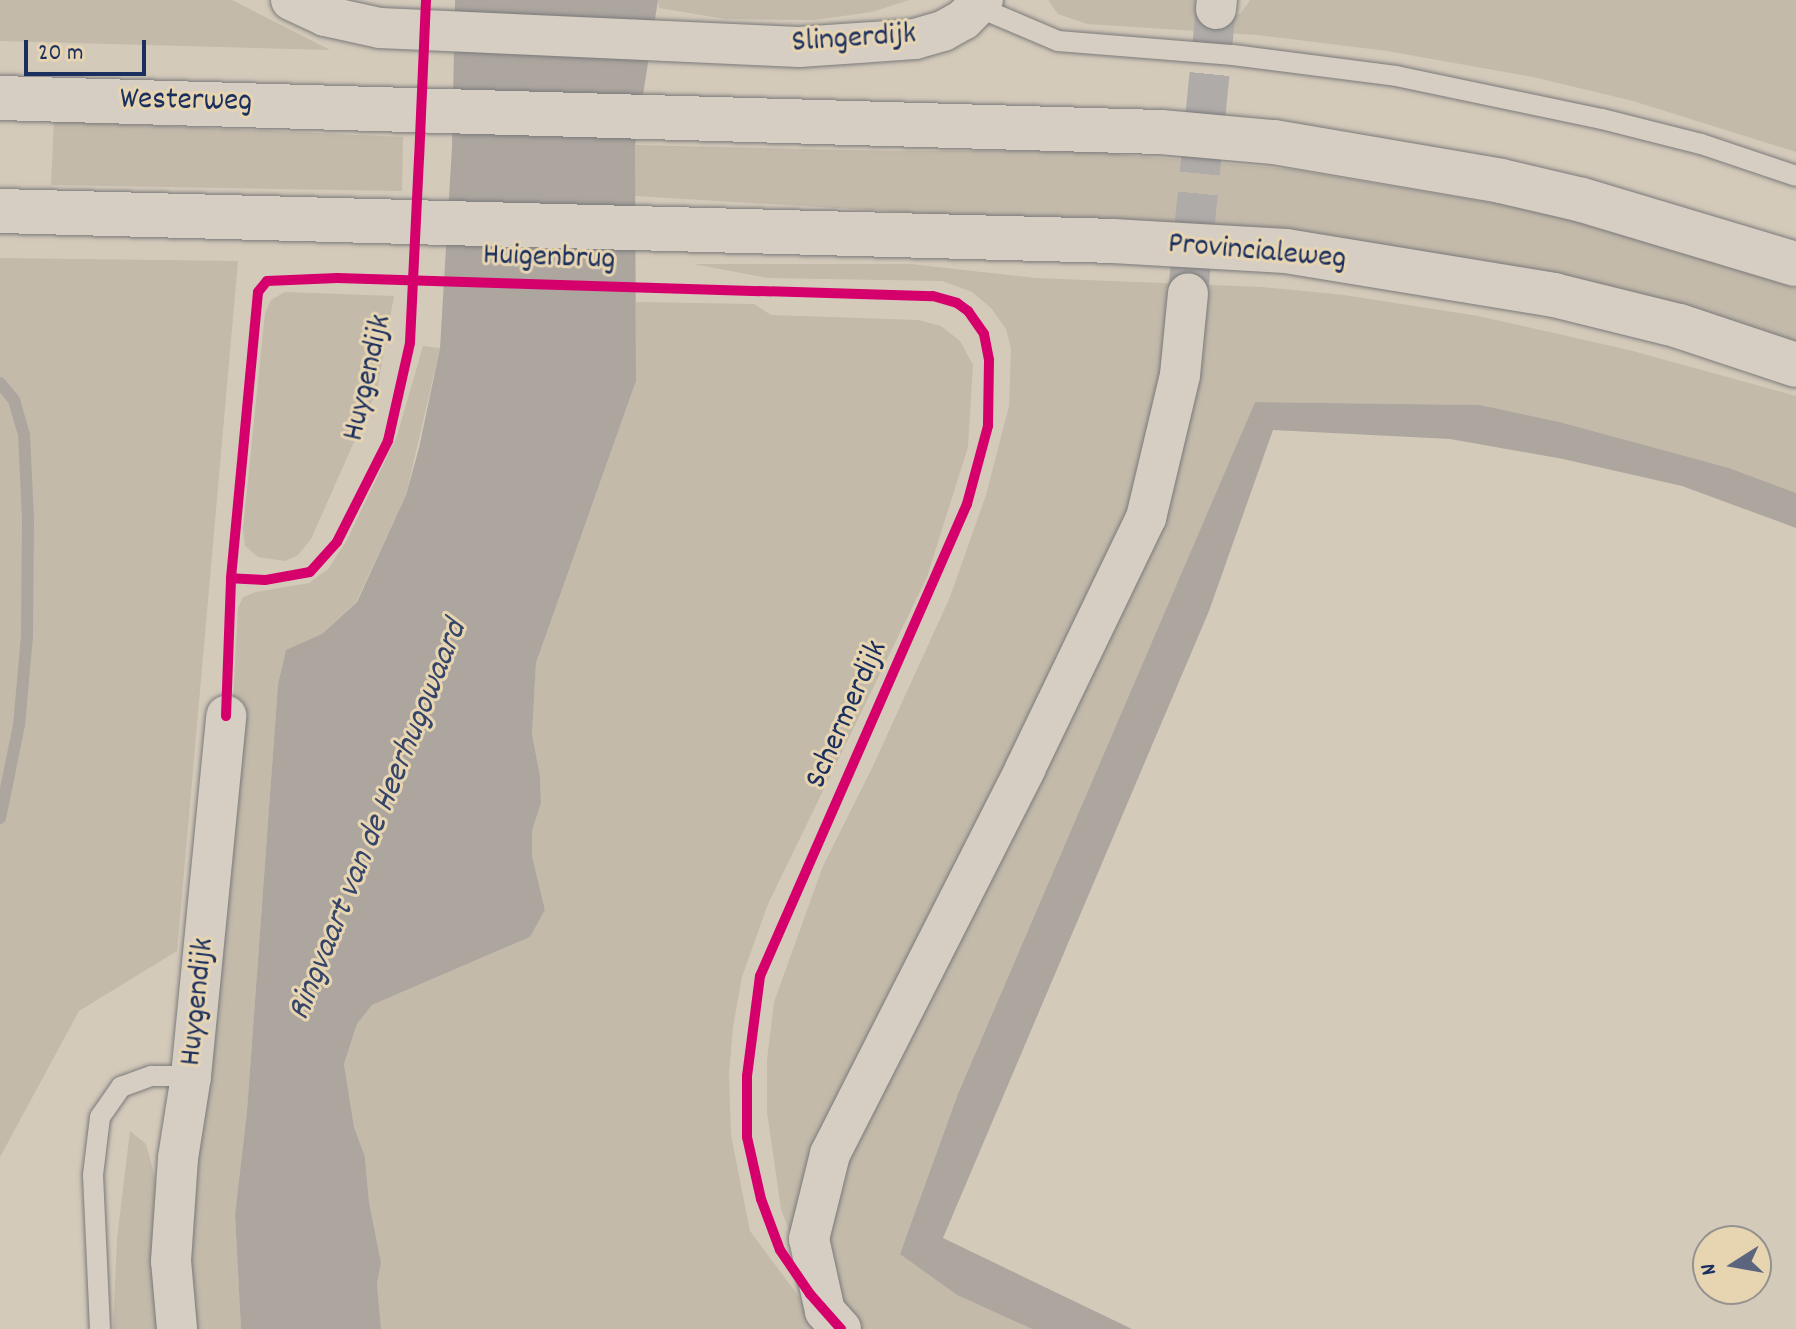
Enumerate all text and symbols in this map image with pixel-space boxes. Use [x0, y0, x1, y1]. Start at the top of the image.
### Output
street label: Slingerdijk [790, 16, 918, 64]
scale bar [28, 24, 150, 74]
text: 20 m [38, 37, 84, 71]
street label: Westerweg [119, 82, 253, 122]
street label: Provincialeweg [1166, 226, 1348, 280]
street label: Huigenbrug [482, 238, 616, 280]
street label: Huygendijk [336, 311, 402, 445]
water label: Ringvaart van de Heerhugowaard [280, 615, 478, 1027]
street label: Schermerdijk [798, 635, 898, 795]
street label: Huygendijk [173, 936, 225, 1068]
north arrow [1692, 1225, 1772, 1305]
text: N [1694, 1261, 1726, 1278]

